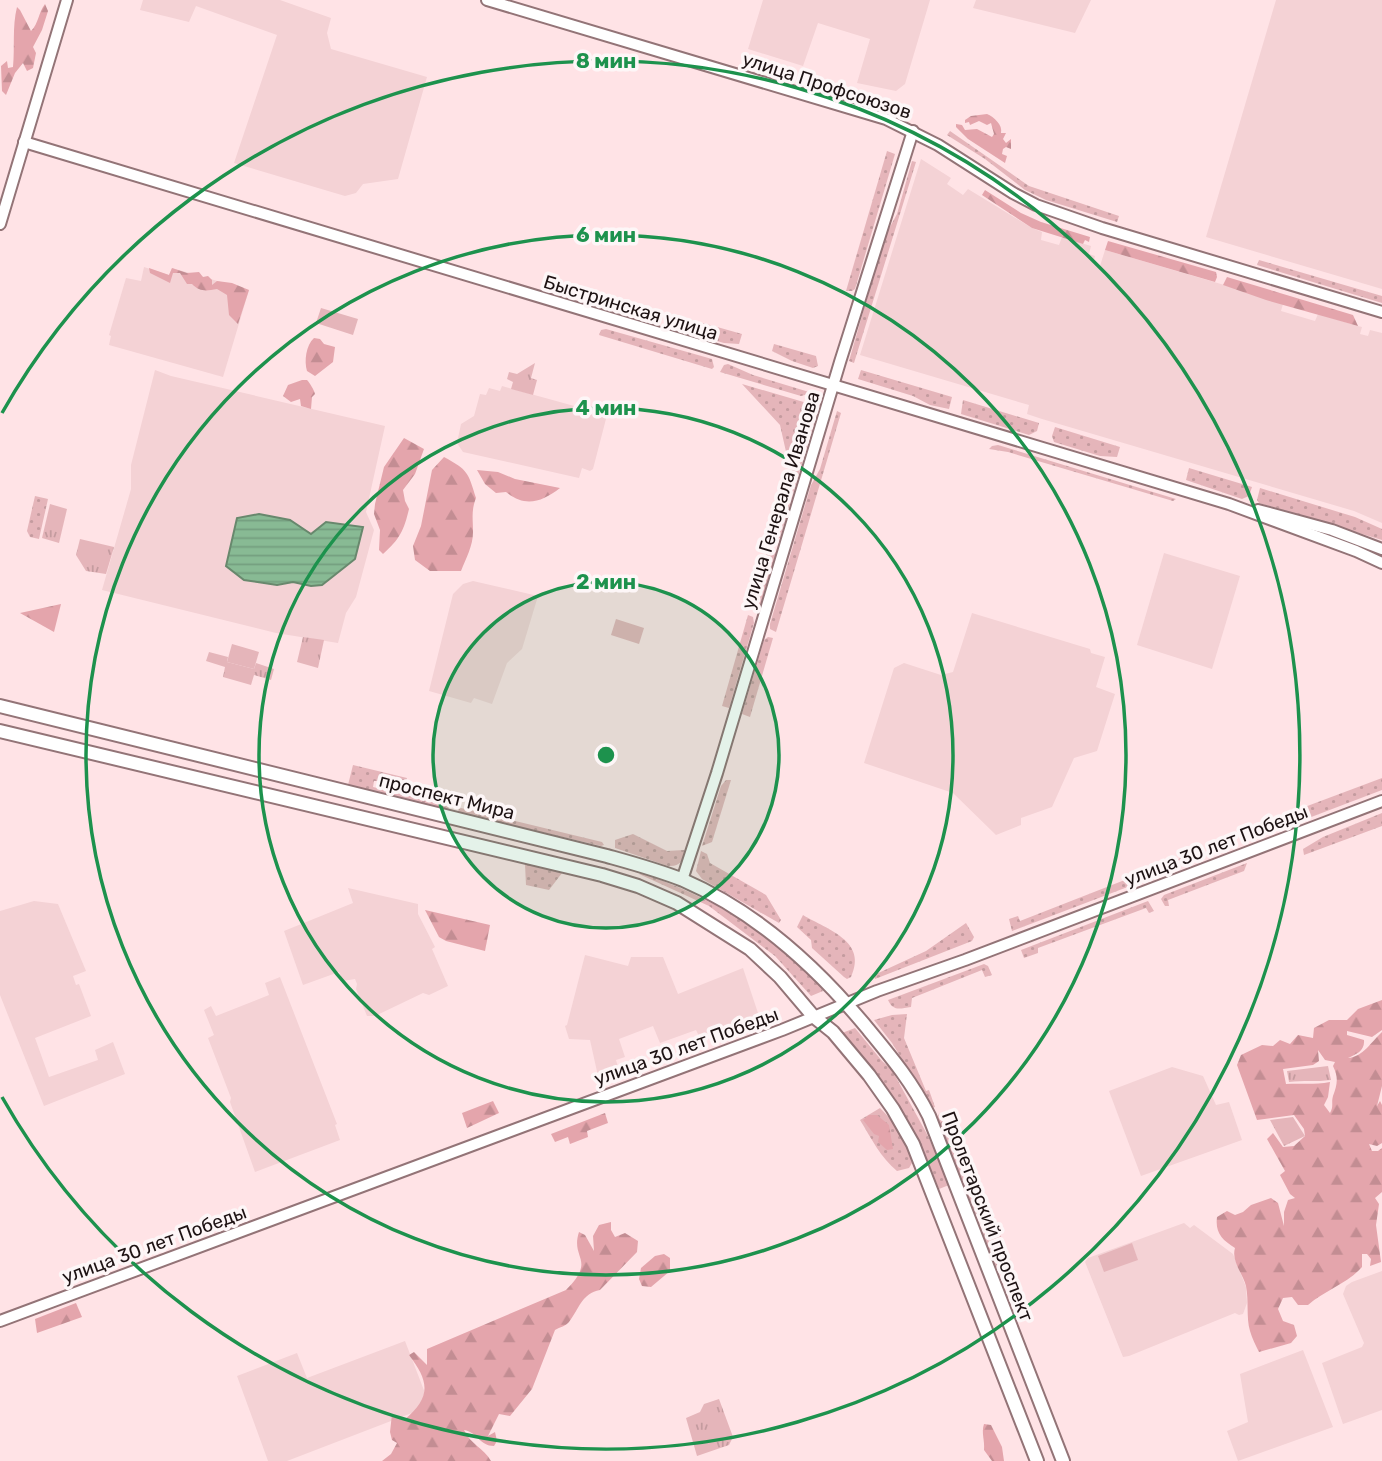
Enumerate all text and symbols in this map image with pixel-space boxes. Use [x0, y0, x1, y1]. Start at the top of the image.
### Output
street label: улица Профсоюзов [739, 47, 914, 124]
text: 8 мин [576, 48, 636, 73]
text: 6 мин [576, 222, 636, 247]
street label: Быстринская улица [541, 270, 721, 345]
street label: улица Генерала Иванова [736, 388, 825, 612]
text: 4 мин [576, 395, 636, 420]
text: 2 мин [576, 569, 636, 594]
centre of rings [594, 743, 618, 767]
street label: проспект Мира [377, 769, 517, 824]
street label: улица 30 лет Победы [1121, 800, 1311, 891]
street label: улица 30 лет Победы [591, 1002, 781, 1091]
street label: Пролетарский проспект [937, 1108, 1038, 1325]
street label: улица 30 лет Победы [59, 1200, 249, 1289]

